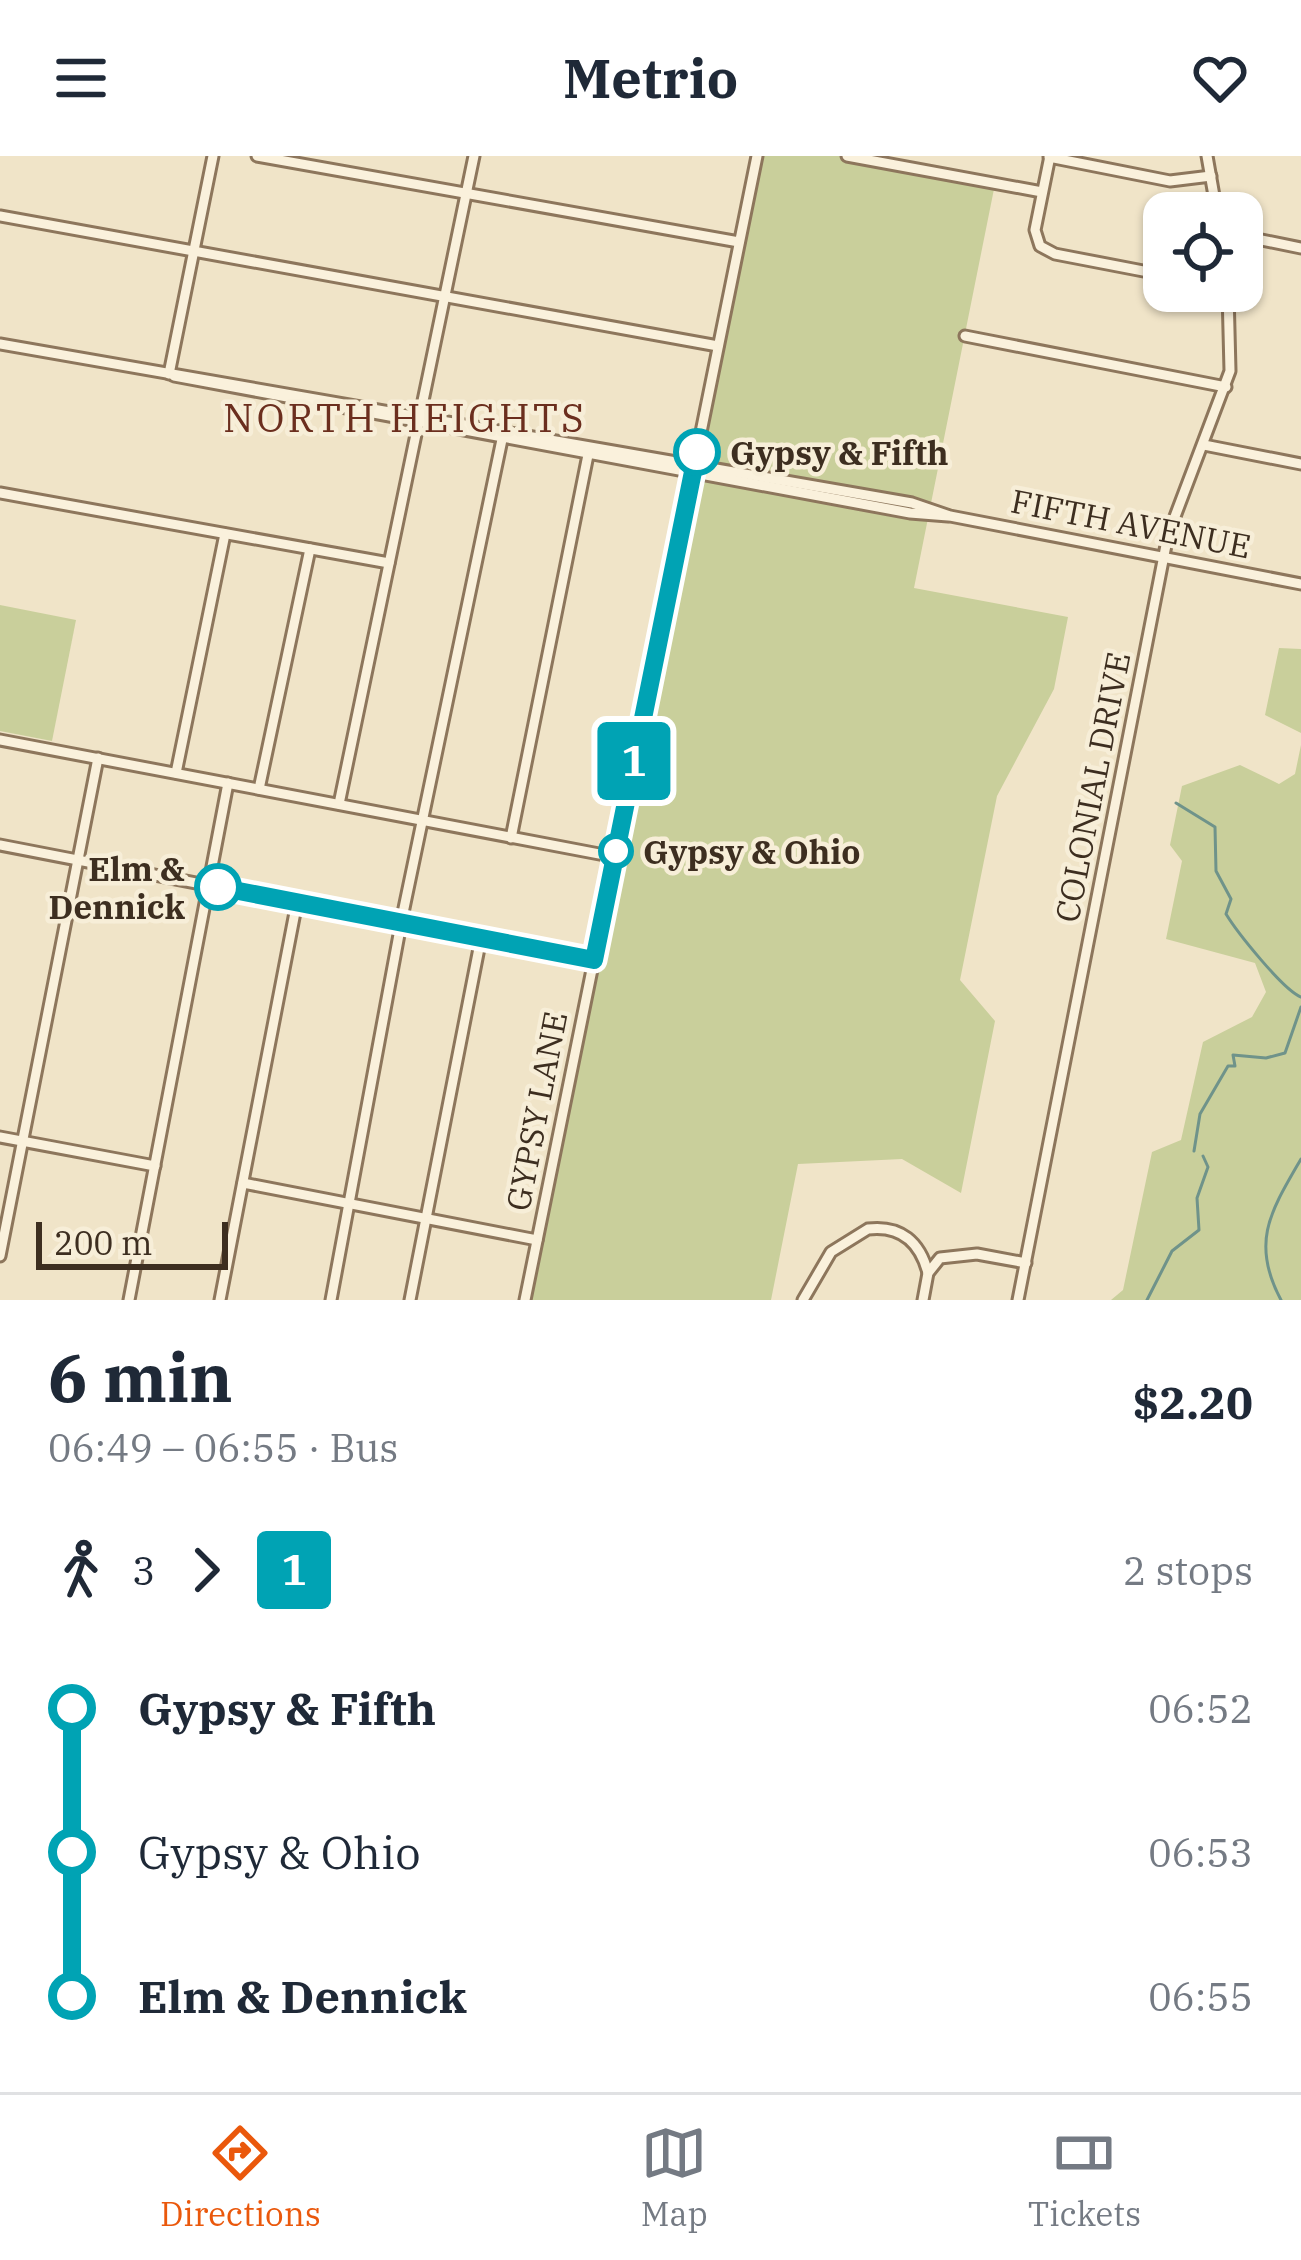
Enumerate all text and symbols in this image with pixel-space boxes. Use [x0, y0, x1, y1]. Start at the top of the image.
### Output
text: Metrio [563, 43, 738, 113]
icon: menu [48, 45, 114, 111]
icon: heart [1187, 45, 1253, 111]
map controls [1143, 192, 1263, 312]
button: locate [1143, 192, 1263, 312]
district label: NORTH HEIGHTS [223, 392, 587, 443]
marker: Gypsy & Fifth [675, 430, 719, 474]
place label: Gypsy & Fifth [730, 431, 949, 474]
street label: FIFTH AVENUE [1008, 479, 1254, 567]
street label: COLONIAL DRIVE [1045, 648, 1139, 926]
line badge: 1 [595, 722, 673, 800]
text: 1 [621, 733, 647, 788]
place label: Gypsy & Ohio [643, 830, 861, 873]
marker: Gypsy & Ohio [600, 835, 632, 867]
place label: Elm & Dennick [48, 847, 185, 928]
marker: Elm & Dennick [196, 865, 240, 909]
street label: GYPSY LANE [496, 1008, 576, 1214]
scale bar [36, 1216, 228, 1269]
text: 200 m [54, 1221, 153, 1264]
text: 6 min [48, 1334, 233, 1420]
text: $2.20 [1133, 1373, 1253, 1431]
text: 06:49 – 06:55 · Bus [48, 1422, 398, 1473]
icon: walk [48, 1537, 114, 1603]
icon: forward [173, 1537, 239, 1603]
text: 1 [281, 1542, 307, 1597]
text: 3 [132, 1545, 155, 1596]
text: 2 stops [1123, 1545, 1253, 1596]
text: Gypsy & Fifth [138, 1679, 436, 1737]
text: 06:52 [1148, 1683, 1253, 1734]
text: Gypsy & Ohio [138, 1823, 421, 1881]
text: 06:53 [1148, 1827, 1253, 1878]
text: Elm & Dennick [138, 1967, 467, 2025]
text: 06:55 [1148, 1971, 1253, 2022]
tab: Directions [160, 2120, 321, 2235]
tab: Map [641, 2120, 708, 2235]
tab: Tickets [1028, 2120, 1141, 2235]

